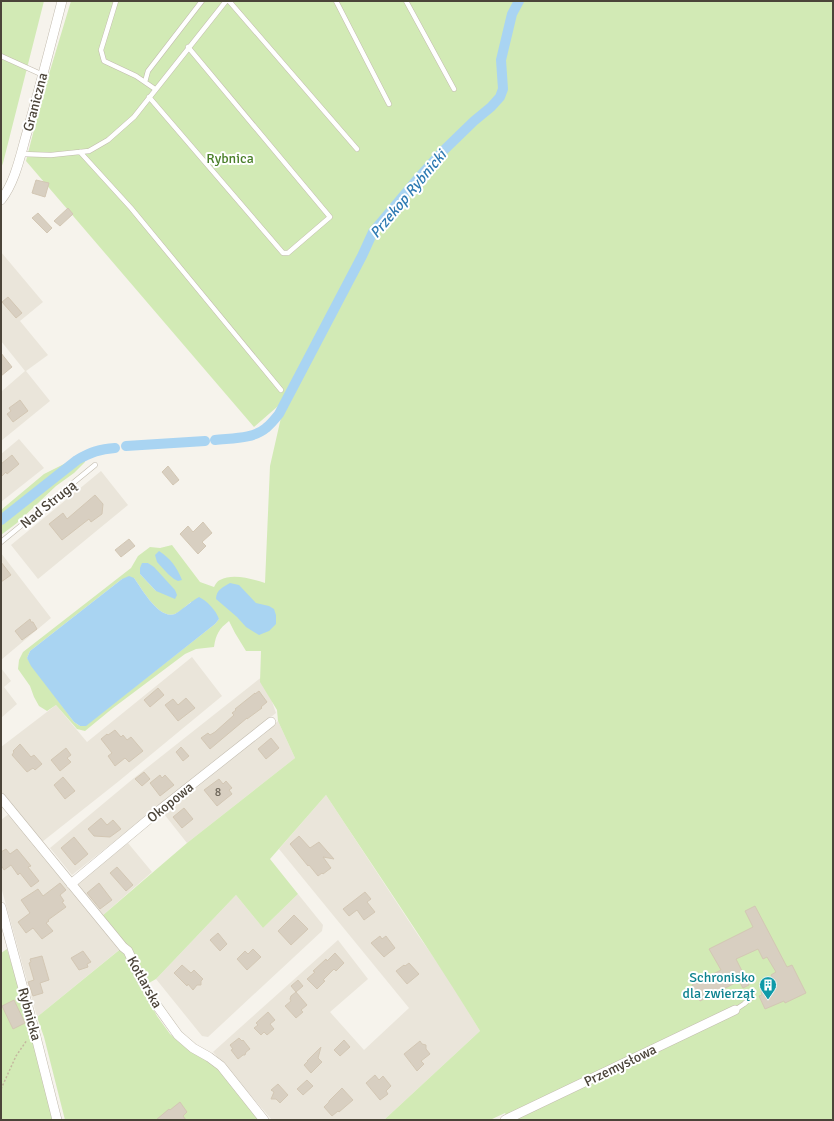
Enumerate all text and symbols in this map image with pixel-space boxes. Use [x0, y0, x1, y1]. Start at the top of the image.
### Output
street label: Graniczna [19, 71, 51, 133]
water label: Przekop Rybnicki [366, 145, 451, 242]
park label: Rybnica [206, 150, 254, 167]
street label: Nad Strugą [17, 477, 80, 532]
street label: Okopowa [144, 779, 197, 826]
house number: 8 [215, 785, 221, 800]
street label: Kotlarska [123, 953, 166, 1011]
place label: Schronisko dla zwierząt [682, 969, 755, 1002]
building icon: Schronisko dla zwierząt [758, 975, 778, 1000]
street label: Rybnicka [14, 986, 45, 1043]
street label: Przemysłowa [581, 1041, 659, 1090]

